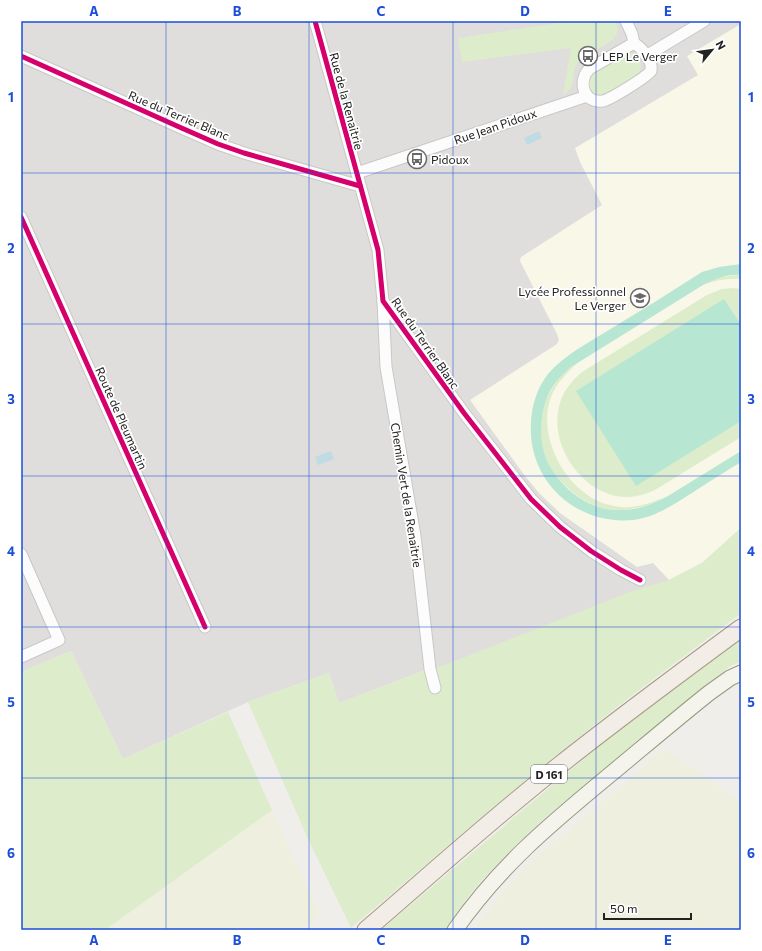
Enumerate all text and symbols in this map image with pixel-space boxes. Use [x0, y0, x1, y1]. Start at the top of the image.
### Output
text: A [89, 3, 99, 19]
text: B [233, 3, 242, 19]
text: C [377, 3, 386, 19]
text: D [520, 3, 530, 19]
text: E [664, 3, 672, 19]
north arrow [692, 30, 732, 70]
text: N [713, 38, 729, 52]
bus stop icon: LEP Le Verger [577, 45, 599, 67]
place label: LEP Le Verger [602, 49, 678, 63]
street label: Rue de la Renaitrie [327, 51, 367, 151]
street label: Rue du Terrier Blanc [126, 87, 232, 143]
text: 1 [8, 89, 14, 105]
text: 1 [748, 89, 754, 105]
street label: Rue Jean Pidoux [452, 105, 539, 148]
bus stop icon: Pidoux [406, 148, 428, 170]
place label: Pidoux [431, 152, 469, 166]
text: 2 [7, 240, 15, 256]
text: 2 [747, 240, 755, 256]
place label: Lycée Professionnel Le Verger [518, 284, 626, 312]
school or university icon: Lycée Professionnel Le Verger [629, 287, 651, 309]
street label: Rue du Terrier Blanc [389, 295, 463, 391]
street label: Route de Pleumartin [93, 365, 151, 471]
text: 3 [7, 391, 15, 407]
text: 3 [747, 391, 755, 407]
street label: Chemin Vert de la Renaitrie [389, 422, 425, 568]
text: 4 [7, 543, 15, 559]
text: 4 [747, 543, 755, 559]
text: 5 [7, 694, 15, 710]
text: 5 [747, 694, 755, 710]
road number: D 161 [531, 765, 567, 783]
text: 6 [7, 845, 15, 861]
text: 6 [747, 845, 755, 861]
scale bar [604, 895, 691, 921]
text: 50 m [610, 901, 638, 915]
text: A [89, 932, 99, 948]
text: B [233, 932, 242, 948]
text: C [377, 932, 386, 948]
text: D [520, 932, 530, 948]
text: E [664, 932, 672, 948]

